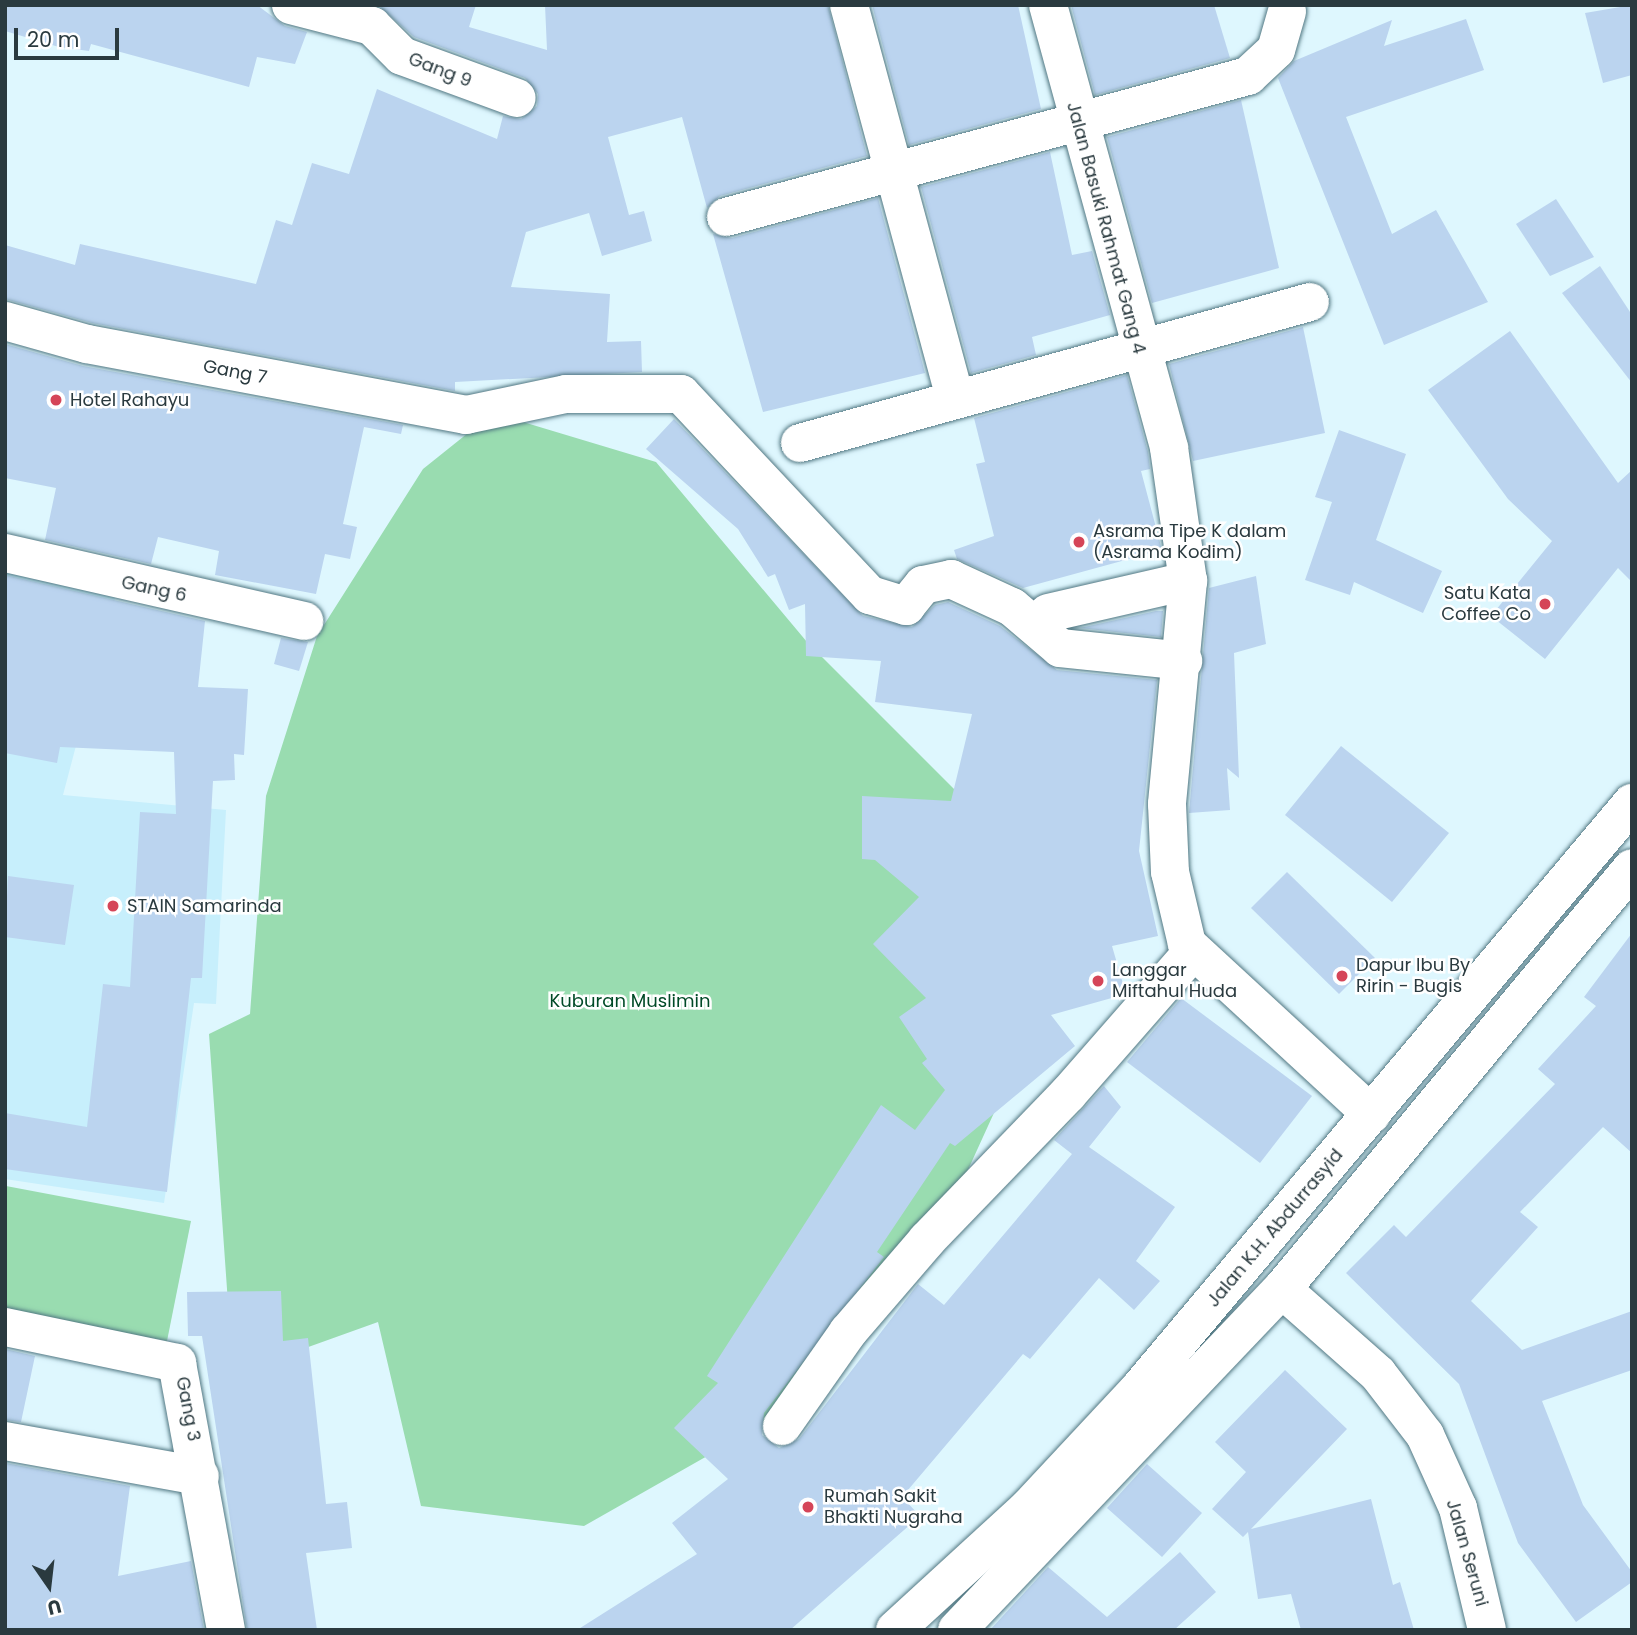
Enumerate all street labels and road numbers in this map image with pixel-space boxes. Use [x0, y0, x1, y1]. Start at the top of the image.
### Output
street label: Gang 9 [405, 48, 475, 92]
street label: Jalan Basuki Rahmat Gang 4 [1062, 100, 1150, 356]
street label: Gang 7 [201, 355, 269, 389]
street label: Gang 6 [119, 572, 189, 606]
street label: Jalan K.H. Abdurrasyid [1202, 1144, 1348, 1312]
street label: Gang 3 [171, 1375, 205, 1443]
street label: Jalan Seruni [1441, 1497, 1493, 1609]

